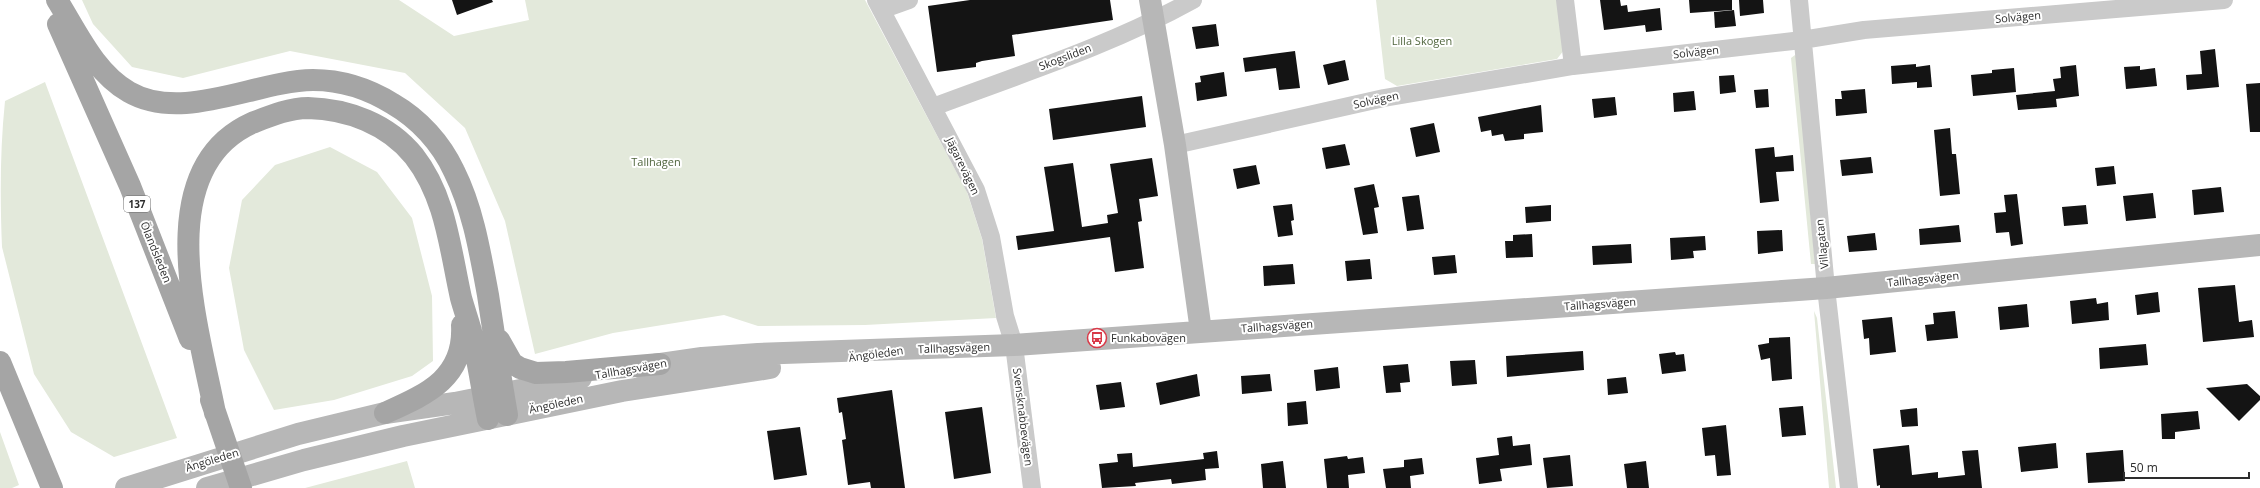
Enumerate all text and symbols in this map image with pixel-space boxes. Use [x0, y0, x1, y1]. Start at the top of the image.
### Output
street label: Solvägen [1994, 7, 2041, 26]
park label: Lilla Skogen [1392, 33, 1452, 48]
street label: Skogsliden [1037, 40, 1093, 73]
street label: Solvägen [1672, 42, 1720, 61]
street label: Solvägen [1352, 87, 1400, 112]
street label: Jägarevägen [943, 134, 984, 197]
park label: Tallhagen [631, 154, 681, 169]
road number: 137 [124, 196, 150, 212]
street label: Villagatan [1811, 218, 1832, 270]
street label: Ölandsleden [137, 219, 176, 285]
street label: Tallhagsvägen [1886, 267, 1960, 290]
street label: Tallhagsvägen [1563, 293, 1637, 314]
street label: Tallhagsvägen [1240, 315, 1314, 336]
bus stop icon: Funkabovägen [1086, 327, 1108, 349]
place label: Funkabovägen [1111, 330, 1186, 345]
street label: Tallhagsvägen [918, 339, 990, 356]
street label: Ängöleden [848, 342, 904, 365]
street label: Tallhagsvägen [594, 355, 668, 382]
street label: Svensknabbevägen [1010, 367, 1037, 467]
street label: Ängöleden [527, 390, 584, 417]
street label: Ängöleden [183, 444, 240, 475]
scale bar [2124, 454, 2249, 480]
text: 50 m [2130, 459, 2158, 476]

